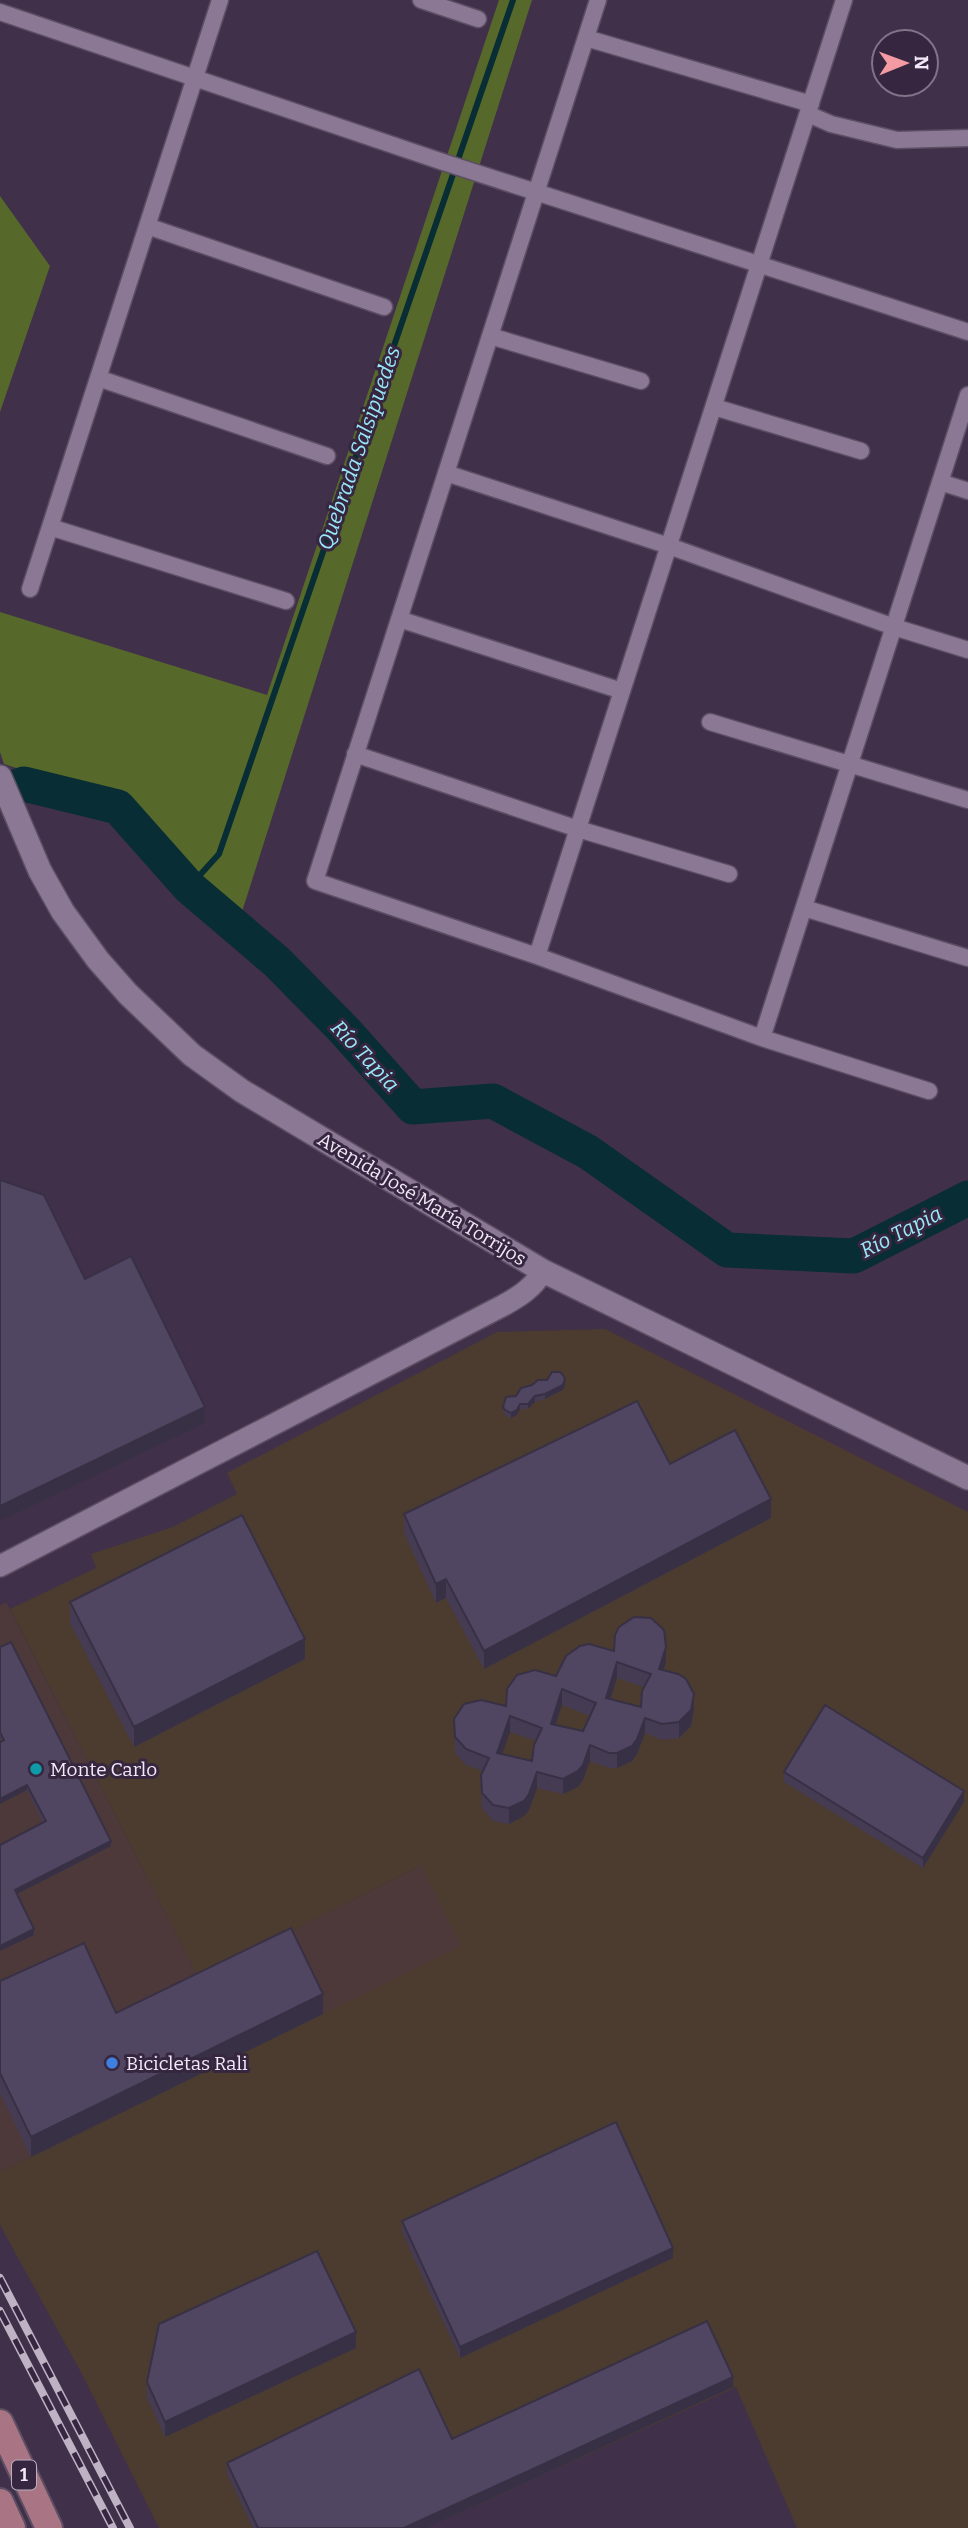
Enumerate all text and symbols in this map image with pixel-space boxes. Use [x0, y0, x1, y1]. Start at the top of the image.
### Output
north arrow [870, 28, 940, 98]
text: N [910, 55, 933, 71]
water label: Quebrada Salsipuedes [312, 343, 406, 553]
water label: Río Tapia [325, 1015, 405, 1097]
street label: Avenida José María Torrijos [314, 1128, 530, 1270]
water label: Río Tapia [856, 1200, 946, 1264]
place label: Monte Carlo [50, 1758, 157, 1781]
marker: Monte Carlo [28, 1761, 44, 1777]
place label: Bicicletas Rali [126, 2052, 248, 2075]
marker: Bicicletas Rali [104, 2055, 120, 2071]
road number: 1 [12, 2460, 36, 2490]

